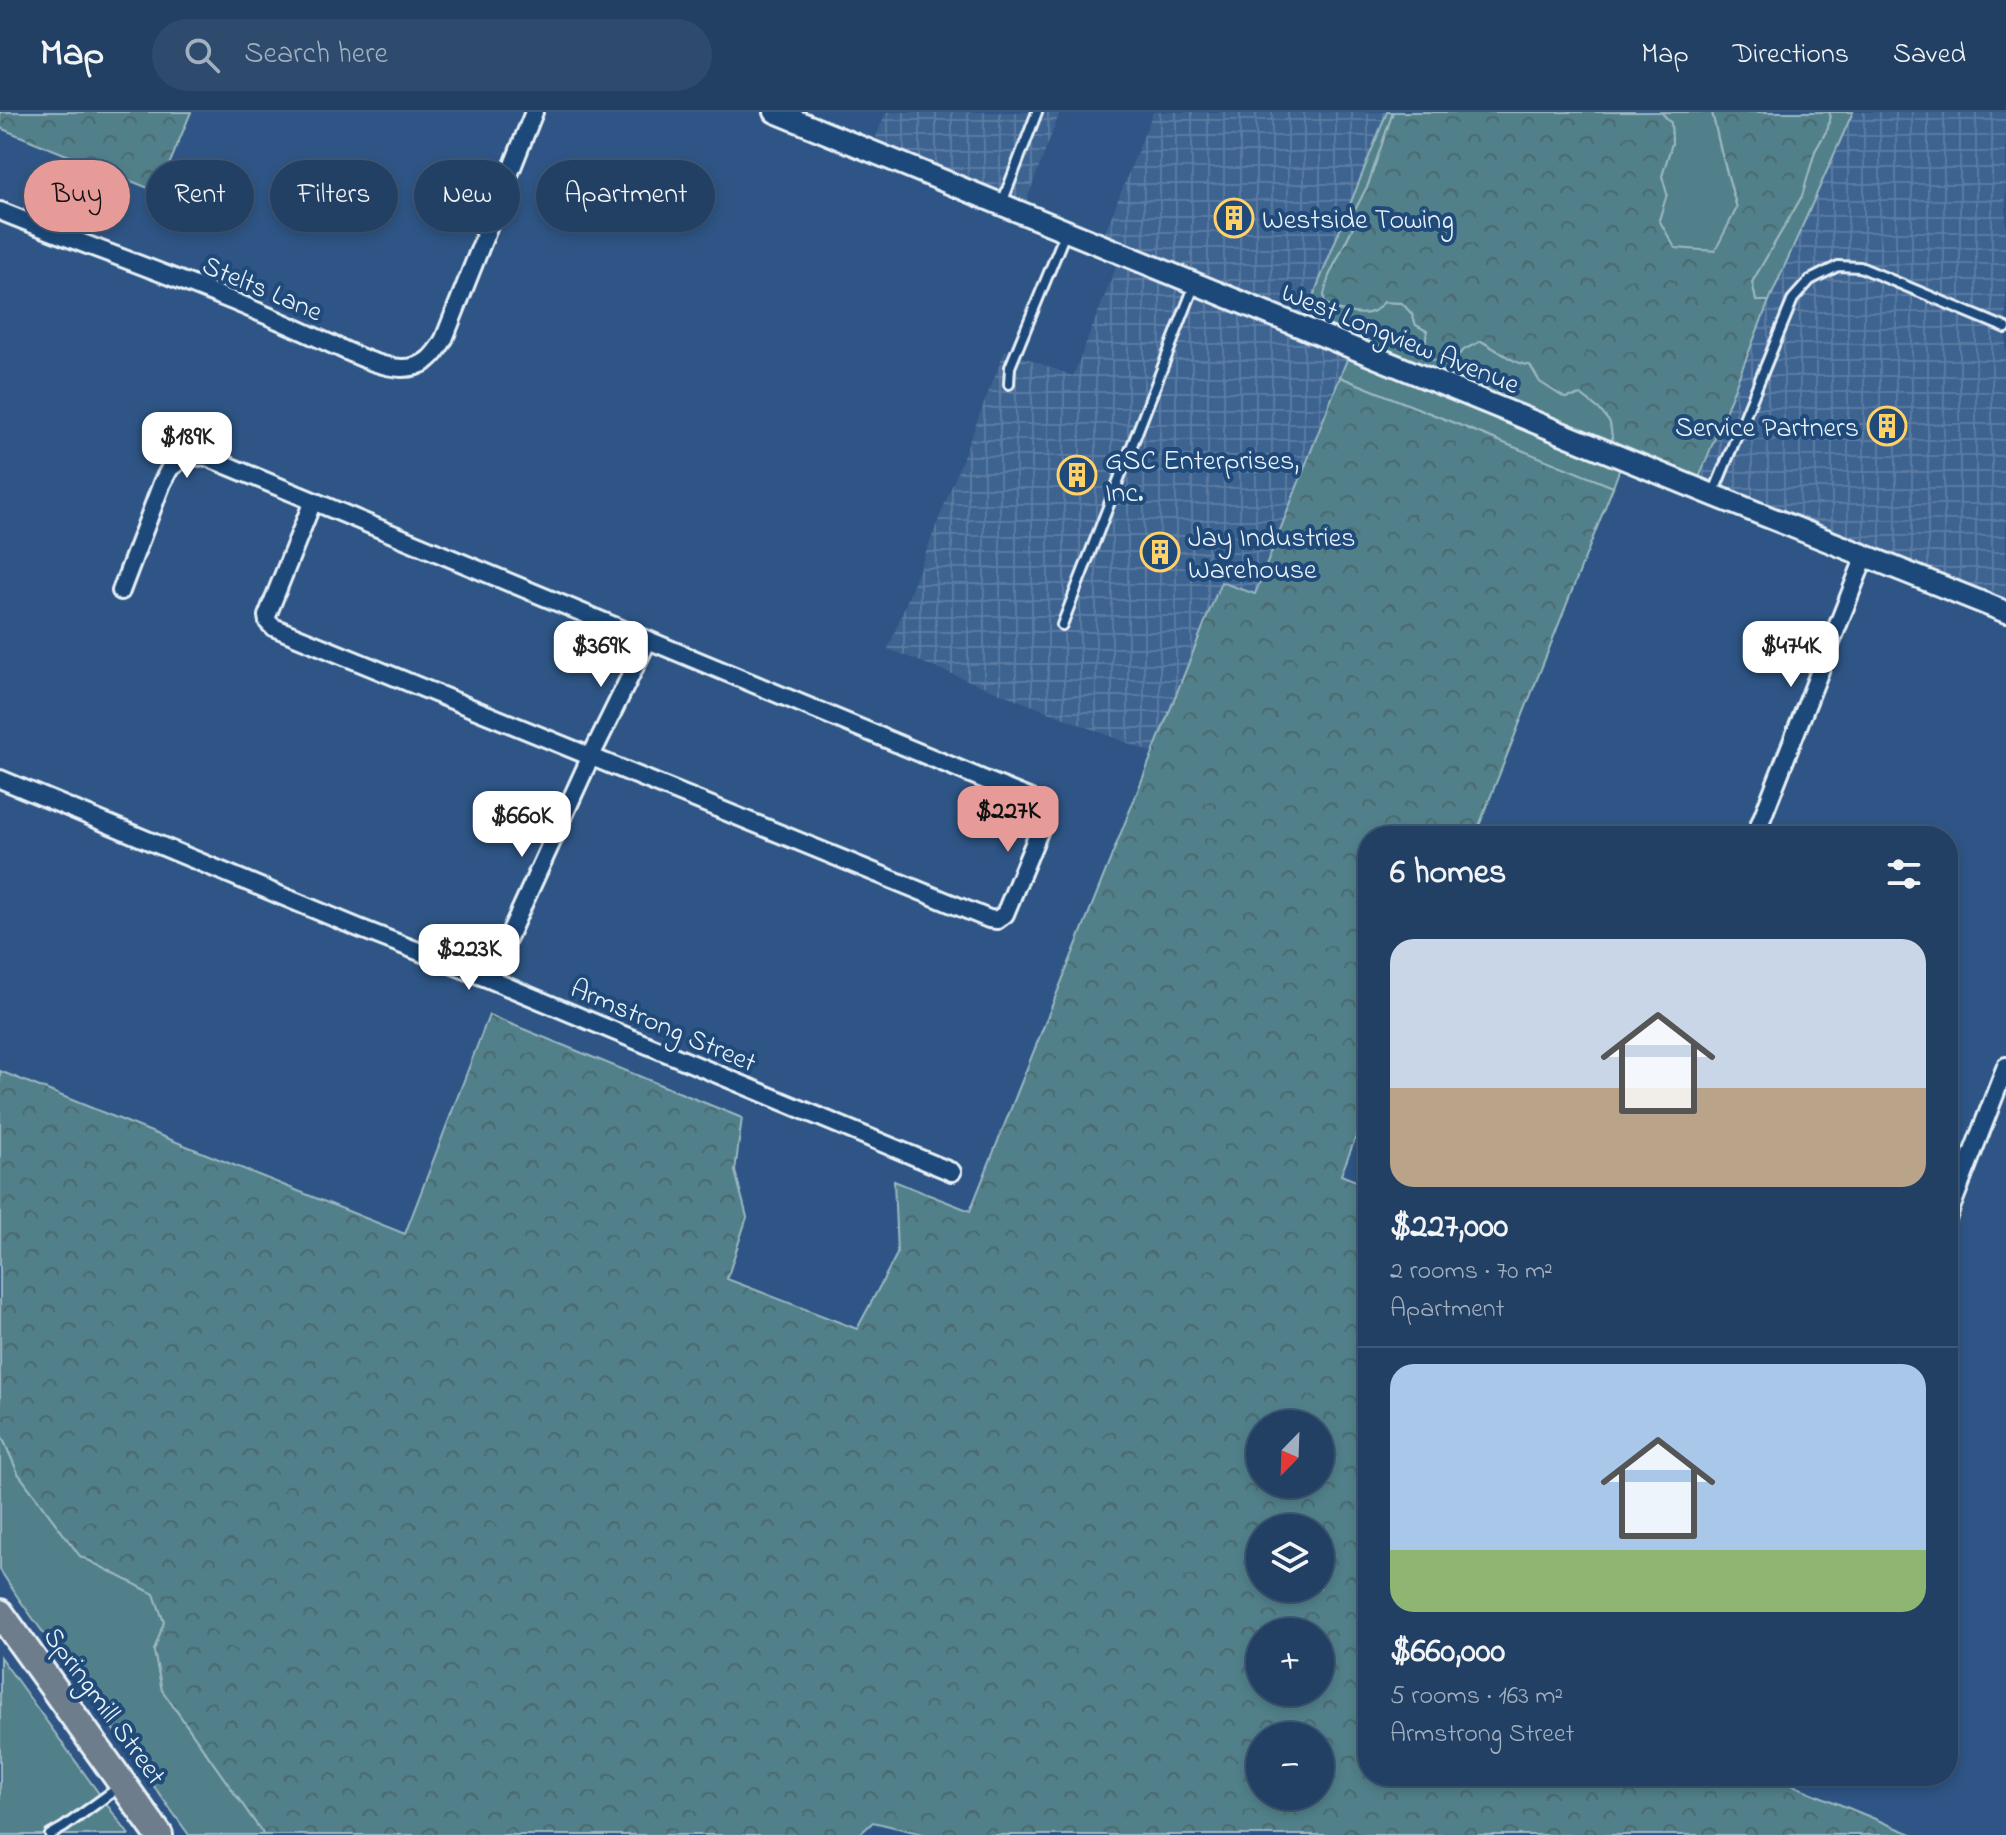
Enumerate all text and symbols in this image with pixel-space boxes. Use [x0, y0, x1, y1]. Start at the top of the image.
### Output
search box [152, 19, 712, 91]
text: Map [40, 27, 104, 83]
icon: search [180, 33, 224, 77]
text: Search here [244, 33, 388, 77]
text: Map [1641, 35, 1689, 76]
text: Directions [1733, 35, 1849, 76]
text: Saved [1893, 35, 1966, 76]
chip: Buy [24, 160, 130, 232]
chip: Rent [146, 160, 254, 232]
chip: Filters [270, 160, 398, 232]
chip: New [414, 160, 520, 232]
chip: Apartment [536, 160, 715, 232]
building icon: Westside Towing [1213, 197, 1255, 239]
place label: Westside Towing [1262, 201, 1454, 242]
street label: Stelts Lane [195, 247, 329, 334]
street label: West Longview Avenue [1274, 274, 1525, 407]
building icon: Service Partners [1866, 405, 1908, 447]
place label: Service Partners [1675, 409, 1859, 450]
pin: $189K [131, 412, 243, 480]
text: $189K [160, 419, 214, 457]
place label: GSC Enterprises, Inc. [1105, 442, 1299, 515]
building icon: GSC Enterprises, Inc. [1056, 454, 1098, 496]
place label: Jay Industries Warehouse [1188, 519, 1356, 592]
building icon: Jay Industries Warehouse [1139, 531, 1181, 573]
pin: $369K [545, 621, 657, 689]
pin: $474K [1735, 621, 1847, 689]
text: $369K [572, 628, 630, 666]
text: $474K [1761, 628, 1821, 666]
pin: $227K [952, 786, 1064, 854]
pin: $660K [466, 791, 578, 859]
text: $227K [976, 793, 1040, 831]
text: $660K [491, 798, 553, 836]
text: 6 homes [1390, 849, 1506, 899]
icon: filters [1882, 852, 1926, 896]
pin: $223K [413, 924, 525, 992]
text: $223K [437, 931, 501, 969]
street label: Armstrong Street [563, 970, 762, 1085]
icon: home [1586, 991, 1730, 1135]
text: $227,000 [1390, 1203, 1508, 1253]
text: 2 rooms · 70 m² [1390, 1253, 1553, 1291]
text: Apartment [1390, 1291, 1504, 1329]
north arrow [1246, 1410, 1334, 1498]
map controls [1246, 1410, 1334, 1810]
icon: home [1586, 1416, 1730, 1560]
button: layers [1246, 1514, 1334, 1602]
button: + [1246, 1618, 1334, 1706]
street label: Springmill Street [32, 1619, 175, 1795]
text: $660,000 [1390, 1628, 1505, 1678]
text: 5 rooms · 163 m² [1390, 1678, 1563, 1716]
text: Armstrong Street [1390, 1716, 1574, 1754]
button: − [1246, 1722, 1334, 1810]

